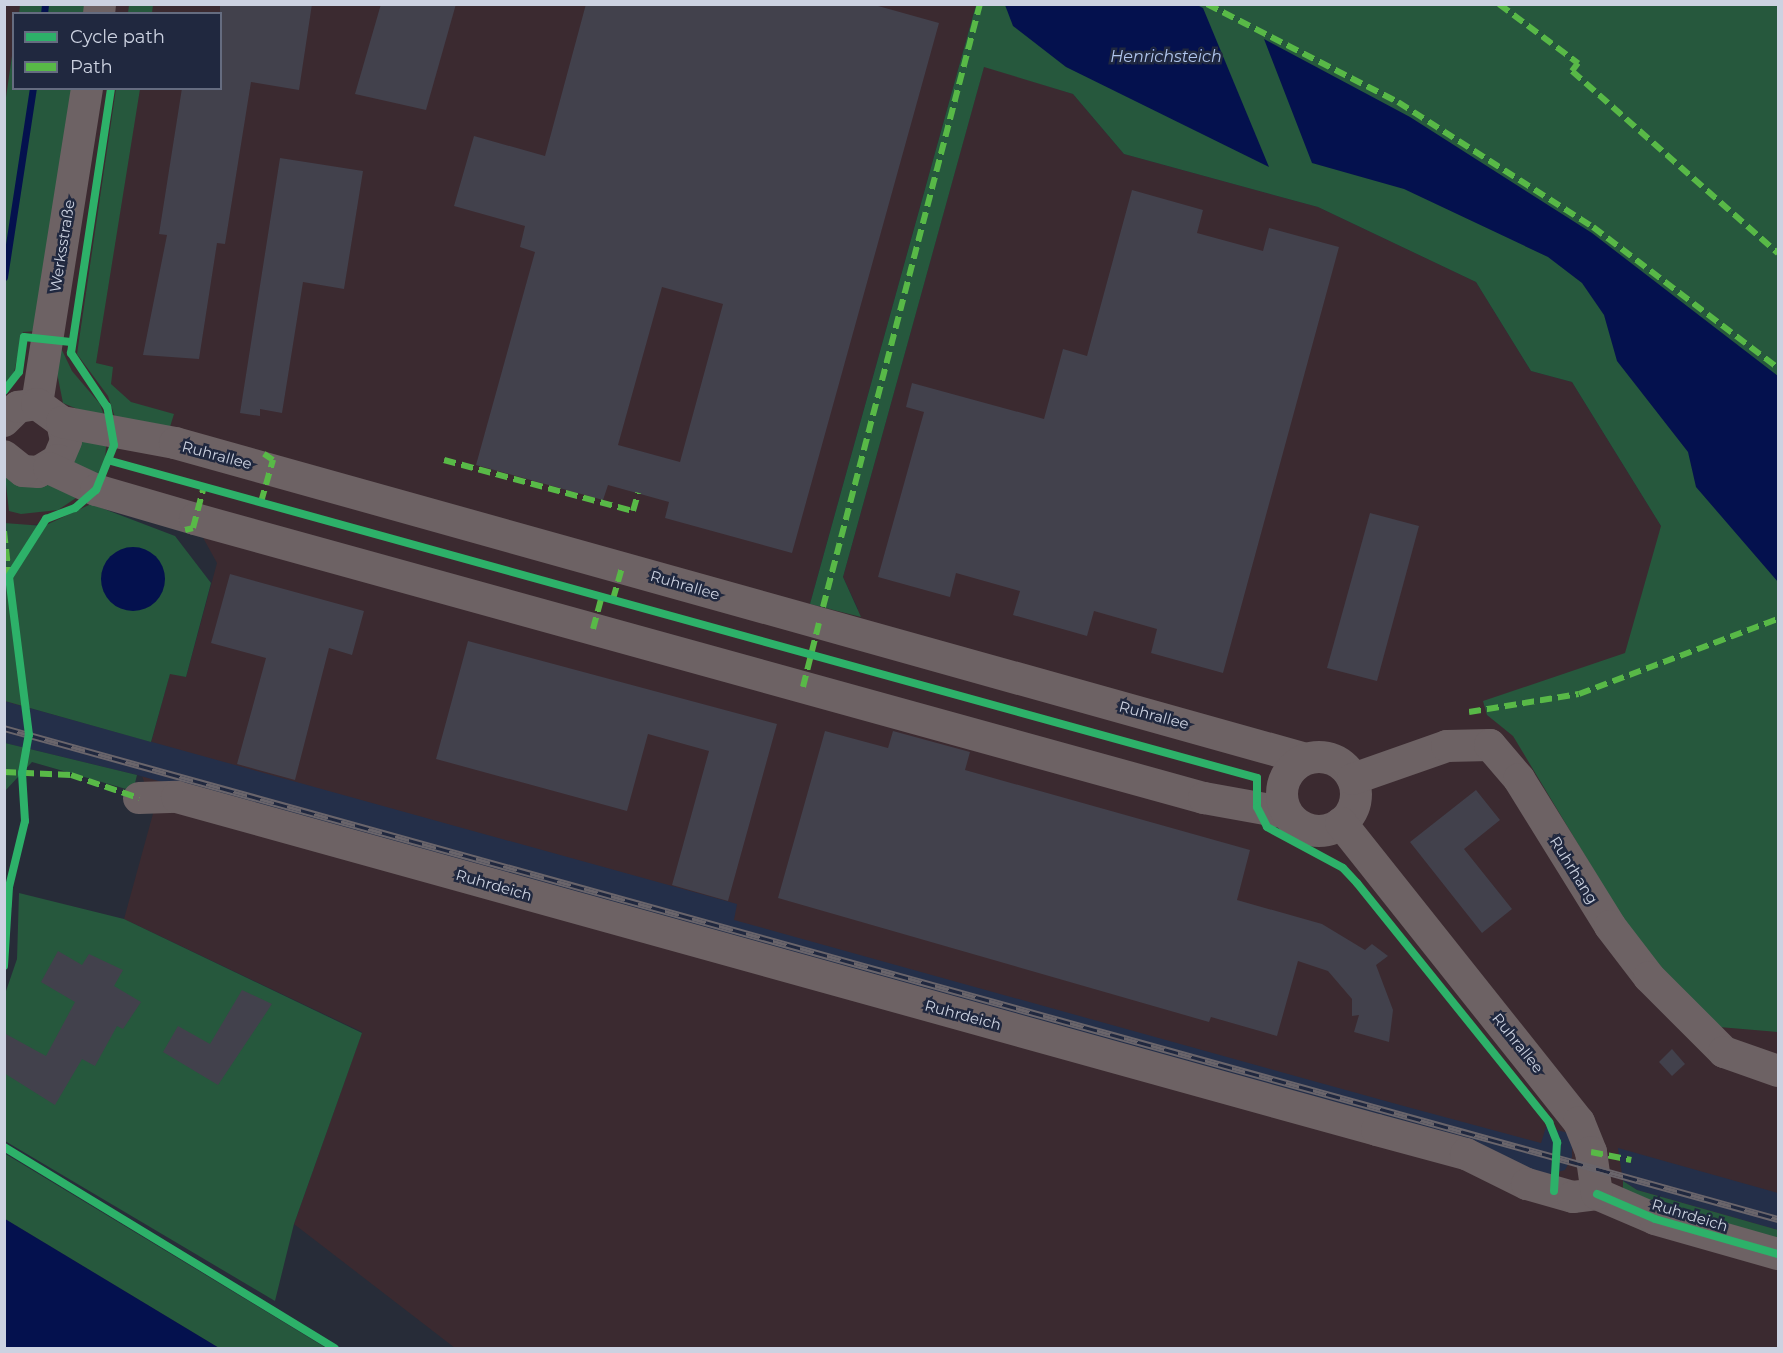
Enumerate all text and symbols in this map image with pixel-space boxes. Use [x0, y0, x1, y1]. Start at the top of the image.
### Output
legend [12, 12, 222, 90]
text: Cycle path [70, 26, 165, 48]
water label: Henrichsteich [1110, 47, 1222, 67]
text: Path [70, 56, 113, 78]
street label: Werksstraße [46, 198, 78, 294]
street label: Ruhrallee [180, 437, 254, 473]
street label: Ruhrallee [648, 566, 722, 604]
street label: Ruhrallee [1117, 697, 1191, 733]
street label: Ruhrhang [1546, 833, 1602, 907]
street label: Ruhrdeich [454, 866, 534, 904]
street label: Ruhrdeich [923, 996, 1003, 1034]
street label: Ruhrallee [1489, 1010, 1547, 1076]
street label: Ruhrdeich [1650, 1195, 1730, 1235]

